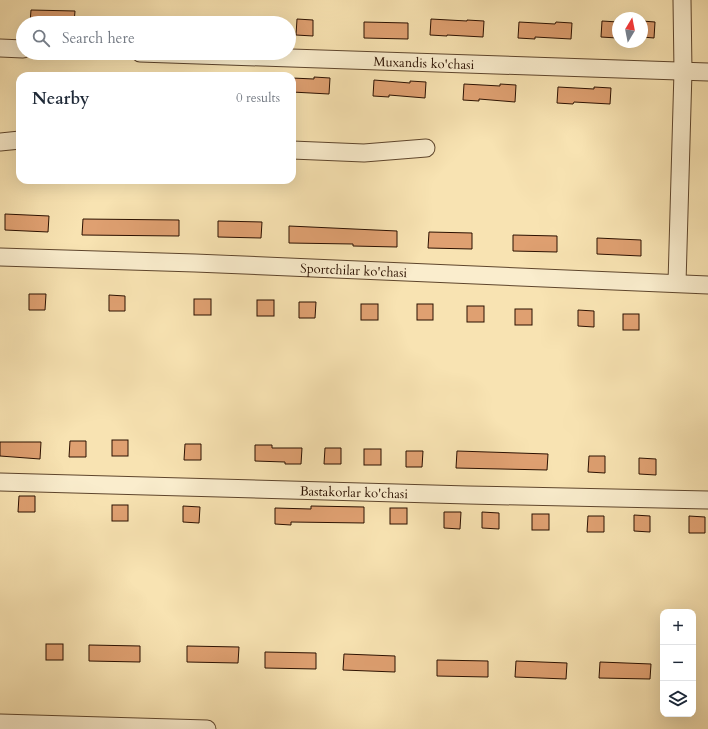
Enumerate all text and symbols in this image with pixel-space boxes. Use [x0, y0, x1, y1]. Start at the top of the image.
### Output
north arrow [612, 12, 648, 48]
search box [16, 16, 296, 60]
icon: search [30, 27, 52, 49]
text: Search here [62, 28, 135, 48]
street label: Muxandis ko'chasi [373, 53, 475, 74]
text: Nearby [32, 87, 89, 110]
text: 0 results [236, 89, 280, 107]
street label: Sportchilar ko'chasi [300, 260, 408, 282]
street label: Bastakorlar ko'chasi [300, 482, 408, 503]
map controls [660, 609, 696, 717]
button: + [660, 609, 696, 645]
button: − [660, 645, 696, 681]
button: layers [660, 681, 696, 717]

